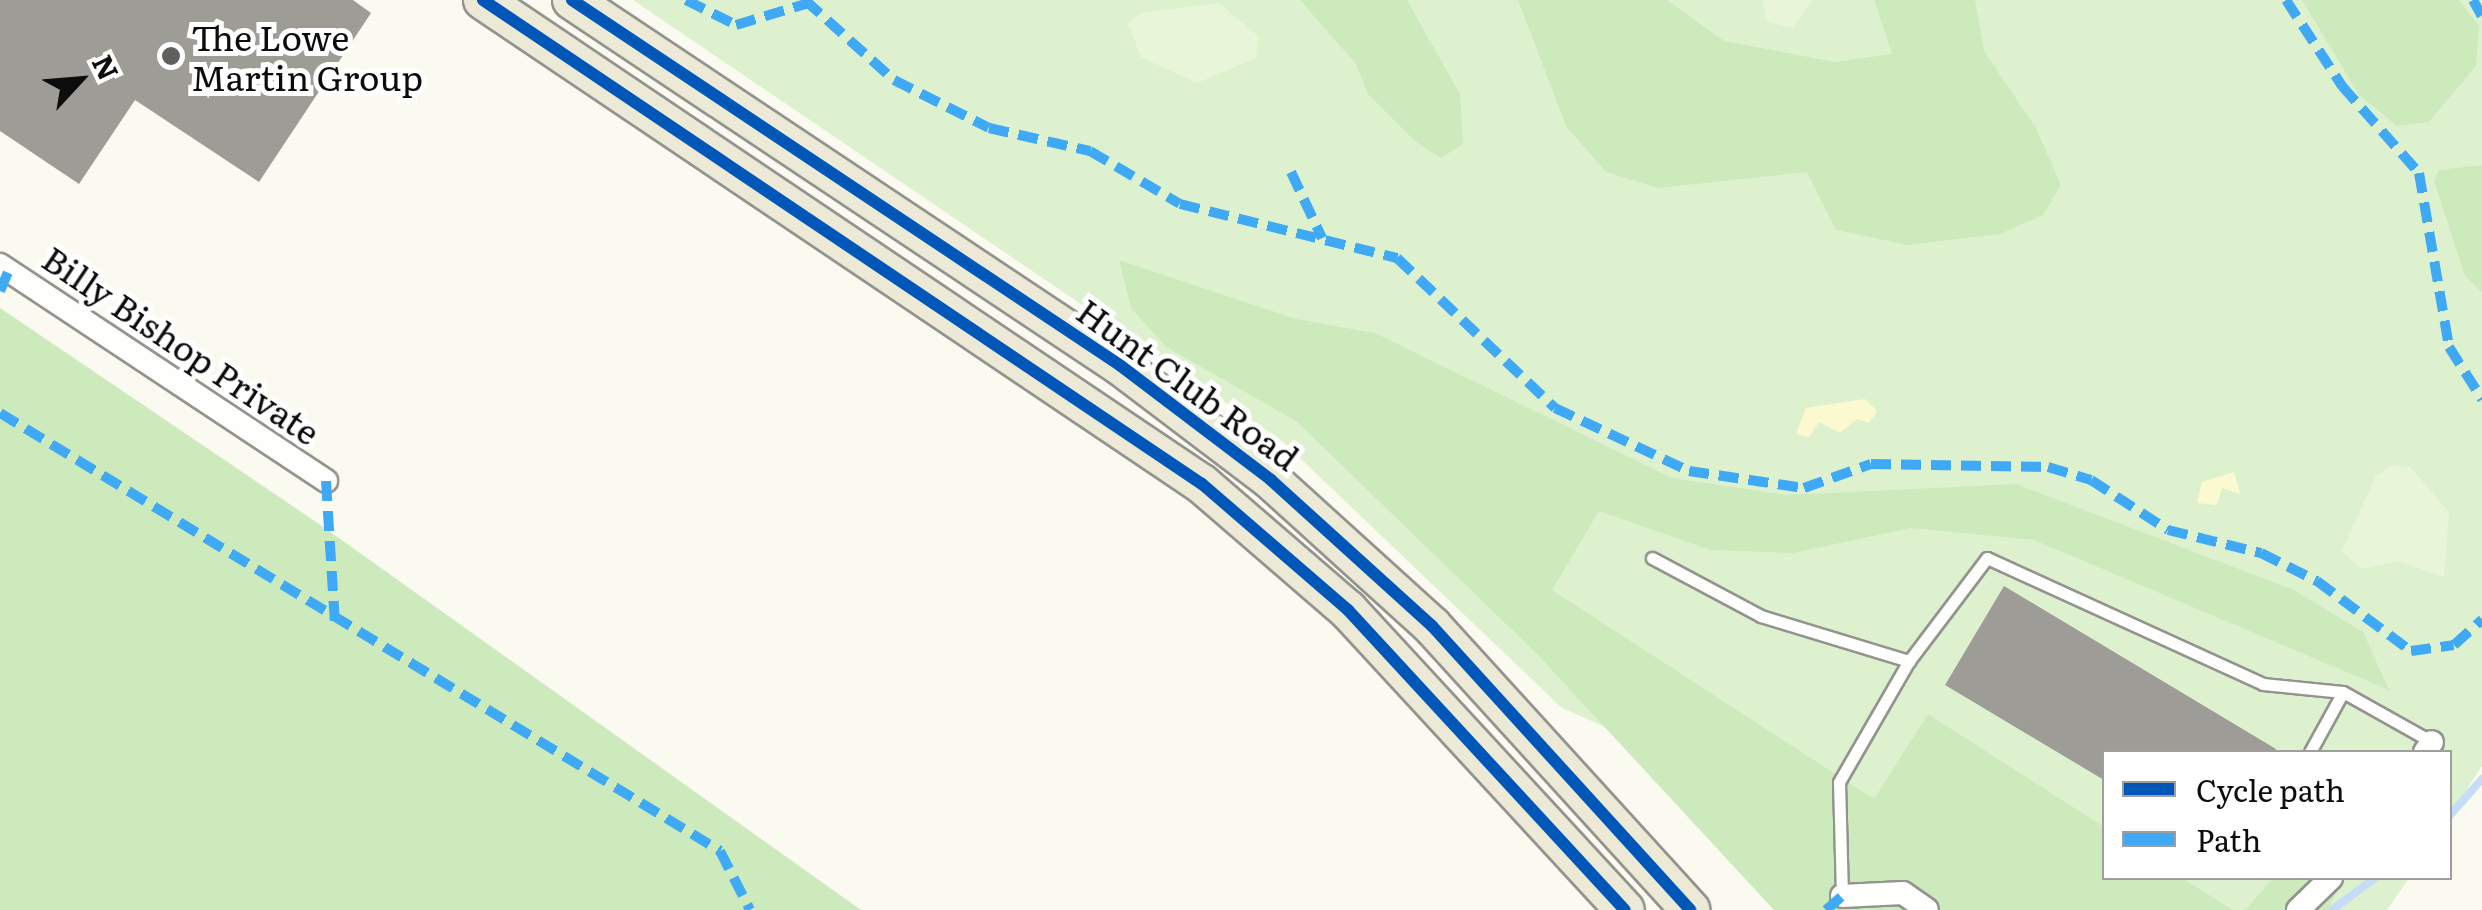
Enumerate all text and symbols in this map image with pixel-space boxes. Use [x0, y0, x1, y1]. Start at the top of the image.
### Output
place label: The Lowe Martin Group [191, 15, 423, 97]
north arrow [30, 30, 130, 130]
marker: The Lowe Martin Group [160, 45, 182, 67]
text: N [83, 47, 131, 87]
street label: Billy Bishop Private [36, 236, 328, 452]
street label: Hunt Club Road [1070, 288, 1308, 478]
legend [2102, 750, 2452, 880]
text: Cycle path [2196, 767, 2345, 811]
text: Path [2196, 817, 2261, 861]

